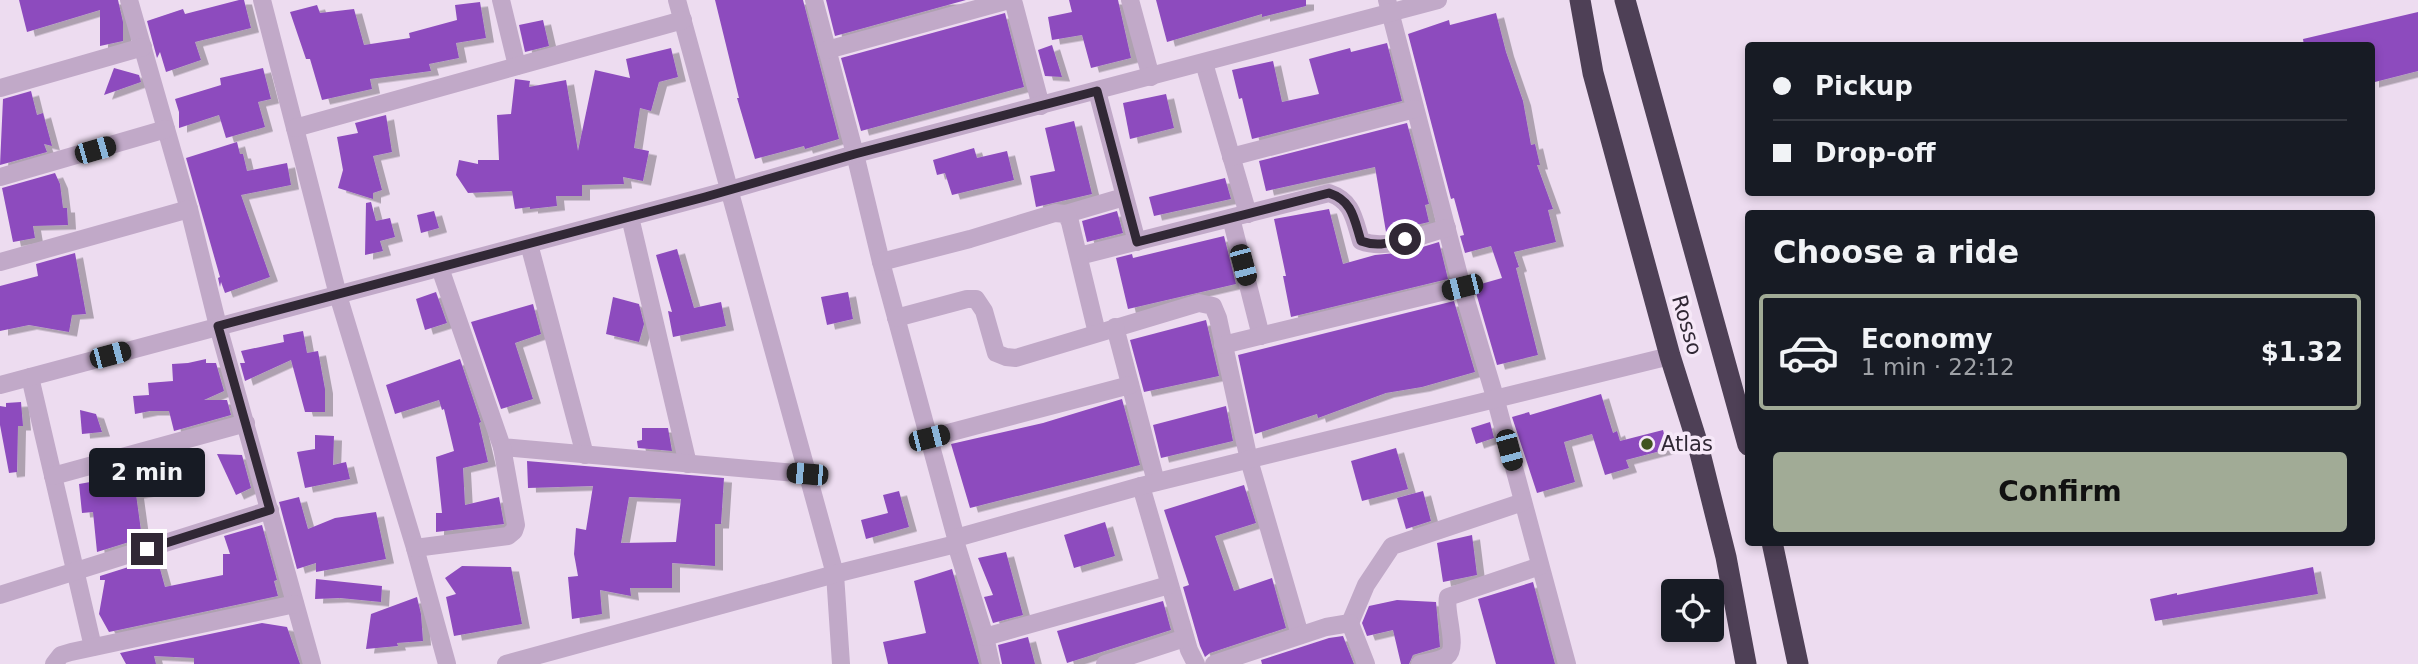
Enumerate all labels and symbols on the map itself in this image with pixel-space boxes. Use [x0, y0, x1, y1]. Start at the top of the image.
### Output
car [72, 134, 119, 166]
route start [1389, 223, 1421, 255]
car [1228, 242, 1259, 288]
car [1440, 272, 1485, 302]
street label: Rosso [1667, 292, 1707, 358]
car [87, 339, 134, 371]
car [907, 423, 952, 453]
car [1494, 427, 1525, 473]
place label: Atlas [1661, 432, 1713, 456]
marker: Atlas [1639, 436, 1655, 452]
callout: 2 min [89, 448, 205, 496]
car [786, 462, 829, 486]
route end [131, 533, 163, 565]

